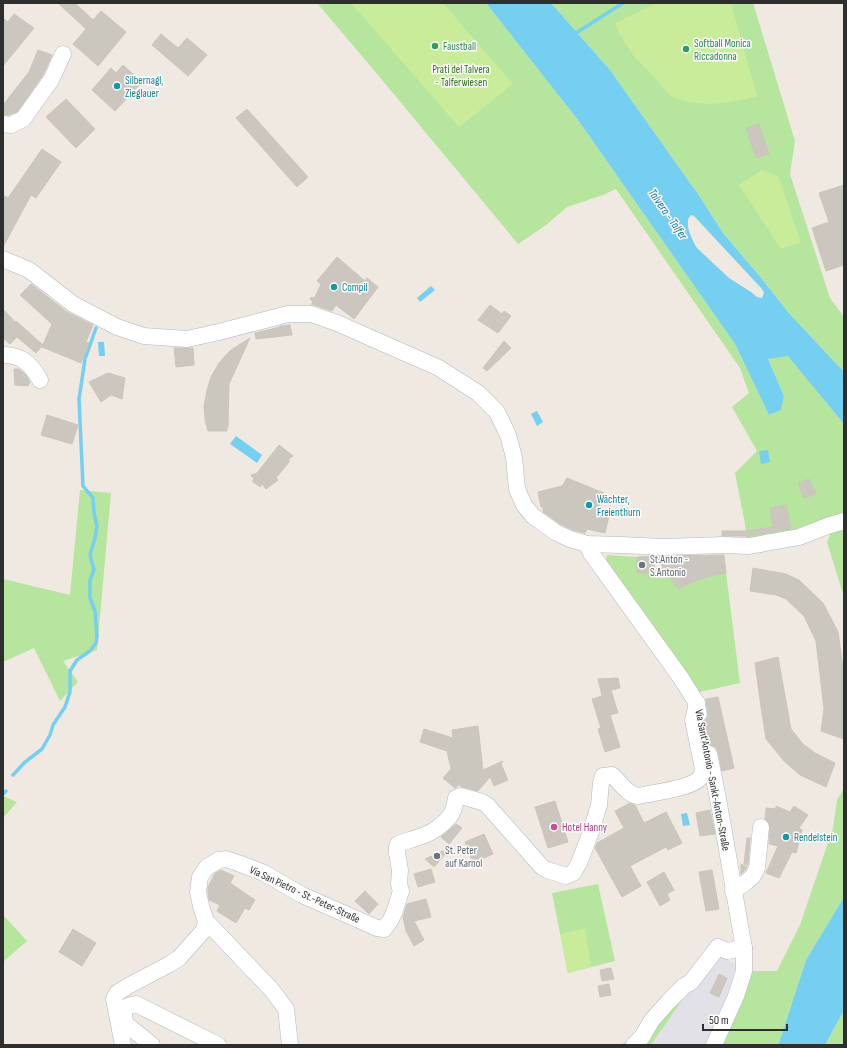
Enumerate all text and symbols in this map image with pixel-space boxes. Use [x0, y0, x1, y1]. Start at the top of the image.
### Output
place label: Softball Monica Riccadonna [694, 37, 751, 63]
place label: Faustball [443, 40, 476, 53]
marker: Faustball [430, 41, 440, 51]
marker: Softball Monica Riccadonna [681, 44, 691, 54]
park label: Prati del Talvera - Talferwiesen [432, 63, 490, 89]
place label: Silbernagl, Zieglauer [125, 74, 163, 100]
marker: Silbernagl, Zieglauer [112, 81, 122, 91]
water label: Talvera - Talfer [645, 186, 691, 243]
place label: Compil [342, 281, 368, 294]
marker: Compil [329, 282, 339, 292]
place label: Wächter, Freienthurn [597, 493, 641, 519]
marker: Wächter, Freienthurn [584, 500, 594, 510]
place label: St.Anton - S.Antonio [650, 553, 688, 579]
marker: St.Anton - S.Antonio [637, 560, 647, 570]
street label: Via Sant'Antonio - Sankt-Anton-Straße [692, 708, 733, 852]
place label: Hotel Hanny [562, 821, 608, 834]
marker: Hotel Hanny [549, 822, 559, 832]
place label: Rendelstein [794, 831, 838, 844]
marker: Rendelstein [781, 832, 791, 842]
place label: St. Peter auf Karnol [445, 844, 482, 870]
marker: St. Peter auf Karnol [432, 851, 442, 861]
street label: Via San Pietro - St.-Peter-Straße [248, 863, 362, 926]
scale bar [703, 1006, 787, 1032]
text: 50 m [709, 1013, 729, 1028]

